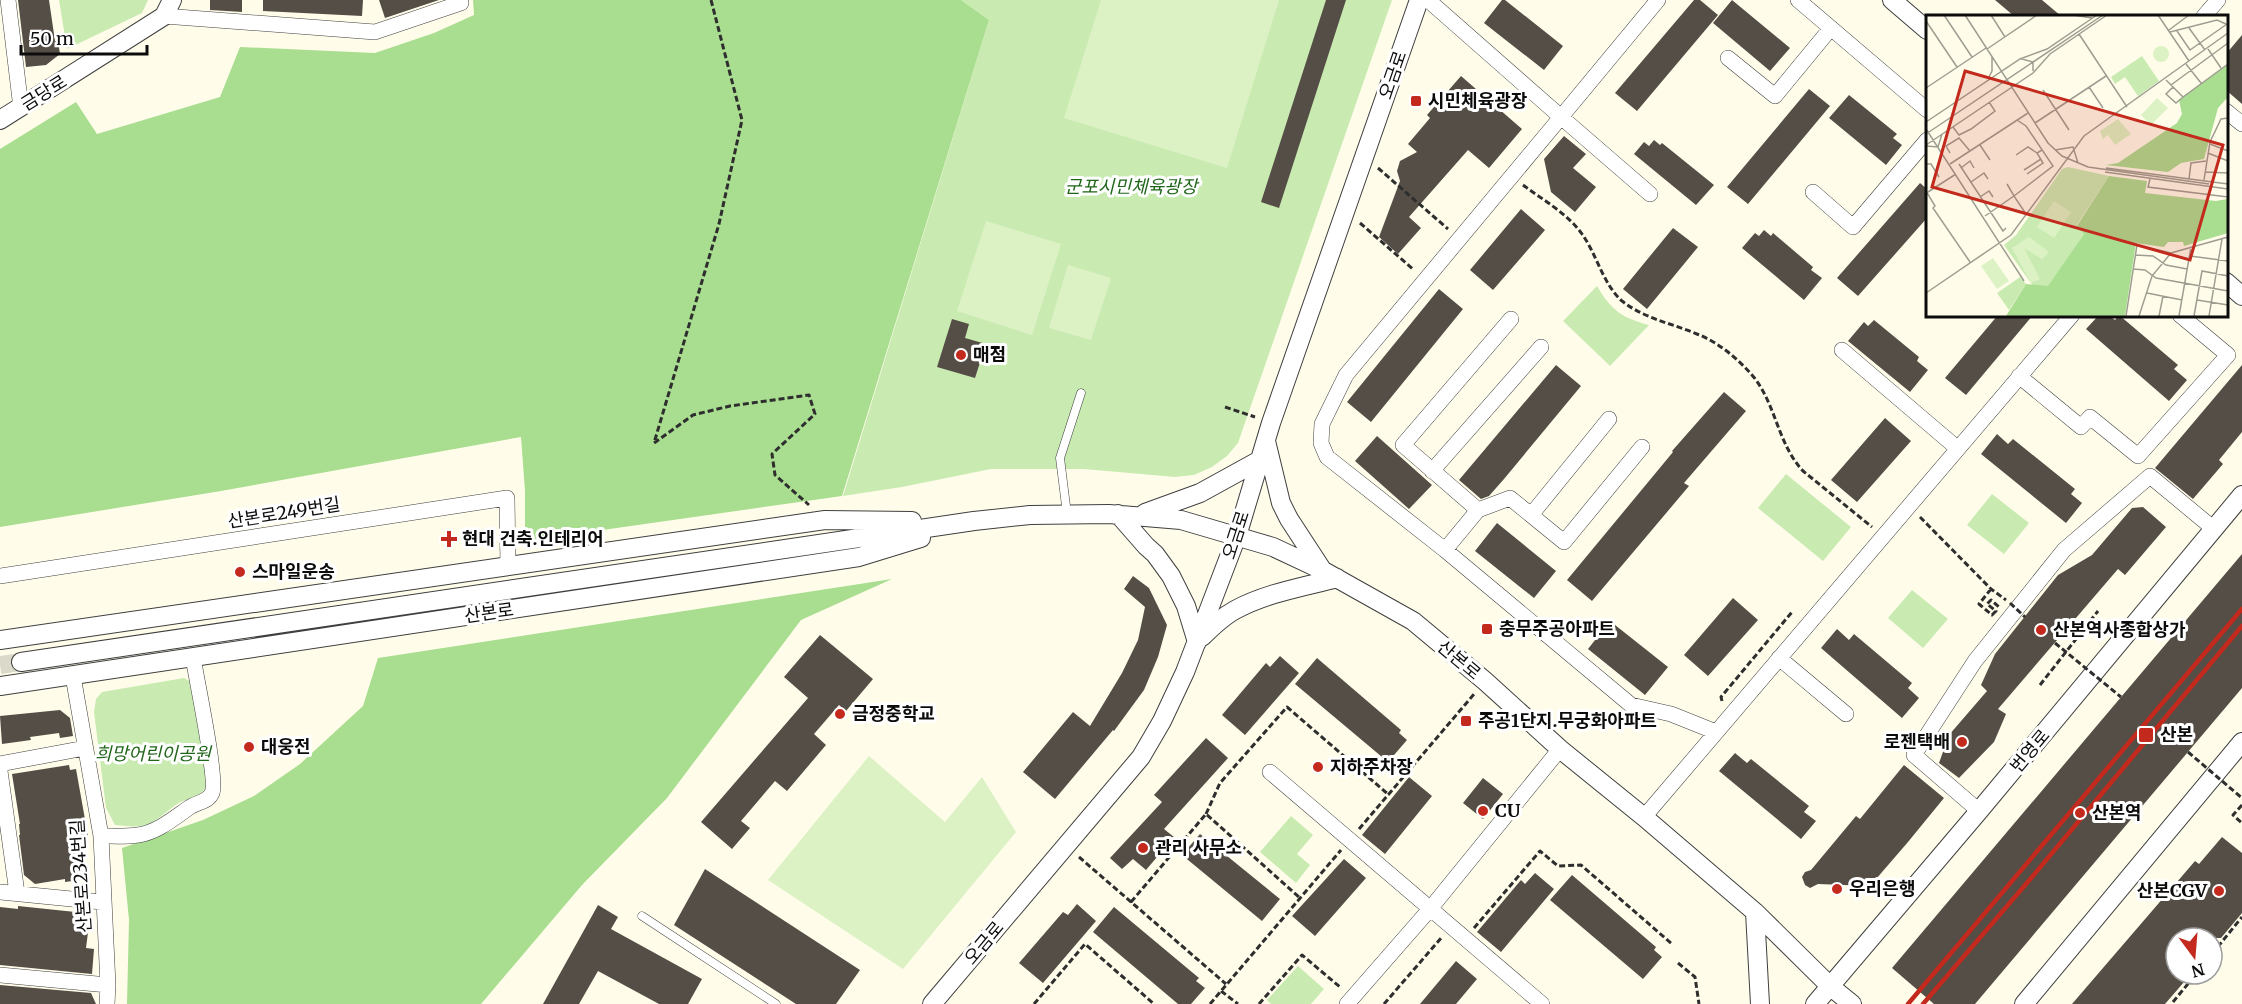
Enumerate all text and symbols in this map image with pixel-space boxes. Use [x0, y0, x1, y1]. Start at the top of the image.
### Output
inset map [1926, 15, 2227, 316]
scale bar [21, 18, 147, 56]
text: 50 m [30, 27, 74, 50]
street label: 오금로 [1374, 48, 1411, 102]
street label: 금당로 [17, 70, 71, 115]
place label: 시민체육광장 [1428, 89, 1528, 112]
marker: 시민체육광장 [1409, 94, 1423, 108]
park label: 군포시민체육광장 [1065, 175, 1200, 198]
place label: 매점 [973, 343, 1006, 366]
marker: 매점 [954, 348, 968, 362]
street label: 산본로249번길 [226, 492, 342, 533]
street label: 오금로 [1217, 508, 1254, 562]
place label: 현대 건축.인테리어 [462, 527, 604, 550]
marker: 현대 건축.인테리어 [440, 530, 458, 548]
place label: 스마일운송 [252, 560, 335, 583]
marker: 스마일운송 [233, 565, 247, 579]
street label: 산본로 [463, 598, 515, 627]
place label: 충무주공아파트 [1499, 617, 1615, 640]
place label: 산본역사종합상가 [2053, 618, 2186, 641]
marker: 충무주공아파트 [1480, 622, 1494, 636]
marker: 산본역사종합상가 [2034, 623, 2048, 637]
street label: 산본로 [1433, 635, 1486, 684]
place label: 금정중학교 [852, 702, 935, 725]
marker: 금정중학교 [833, 707, 847, 721]
place label: 주공1단지.무궁화아파트 [1478, 709, 1657, 732]
marker: 주공1단지.무궁화아파트 [1459, 714, 1473, 728]
place label: 산본 [2160, 723, 2193, 746]
street label: 번영로 [2005, 724, 2054, 777]
marker: 산본 [2137, 726, 2155, 744]
place label: 로젠택배 [1884, 730, 1950, 753]
place label: 대웅전 [261, 735, 311, 758]
marker: 로젠택배 [1955, 735, 1969, 749]
marker: 대웅전 [242, 740, 256, 754]
park label: 희망어린이공원 [95, 742, 212, 765]
place label: 지하주차장 [1330, 755, 1413, 778]
marker: 지하주차장 [1311, 760, 1325, 774]
place label: CU [1495, 799, 1521, 822]
place label: 산본역 [2092, 801, 2142, 824]
marker: CU [1476, 804, 1490, 818]
marker: 산본역 [2073, 806, 2087, 820]
street label: 산본로234번길 [65, 818, 96, 934]
place label: 관리 사무소 [1155, 836, 1242, 859]
marker: 관리 사무소 [1136, 841, 1150, 855]
place label: 우리은행 [1849, 877, 1915, 900]
place label: 산본CGV [2137, 879, 2208, 902]
marker: 우리은행 [1830, 882, 1844, 896]
marker: 산본CGV [2212, 884, 2226, 898]
street label: 오금로 [959, 916, 1008, 969]
north arrow [2164, 926, 2224, 986]
text: N [2189, 959, 2207, 982]

